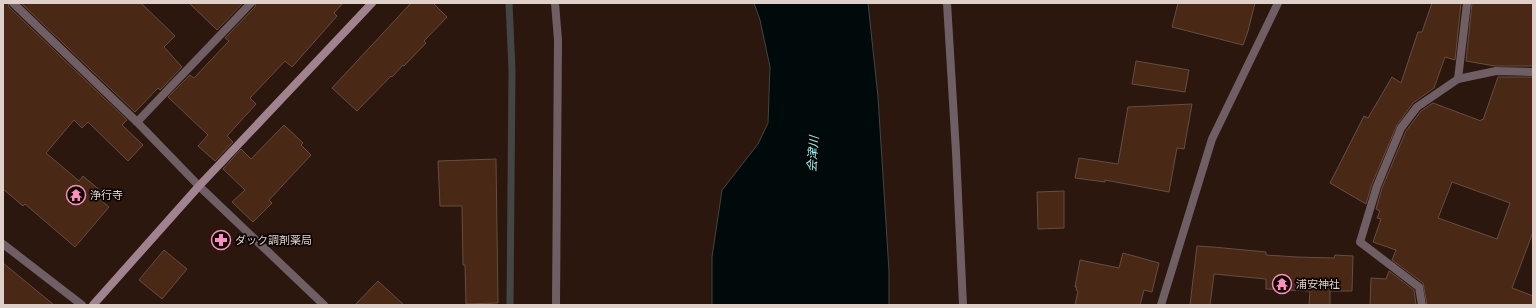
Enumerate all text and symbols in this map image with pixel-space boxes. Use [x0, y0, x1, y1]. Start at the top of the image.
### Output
water label: 会津川 [805, 134, 821, 172]
temple icon: 浄行寺 [65, 184, 87, 206]
place label: 浄行寺 [90, 189, 123, 202]
pharmacy icon: ダック調剤薬局 [210, 229, 232, 251]
place label: ダック調剤薬局 [235, 234, 312, 247]
temple icon: 浦安神社 [1271, 273, 1293, 295]
place label: 浦安神社 [1296, 278, 1340, 291]

